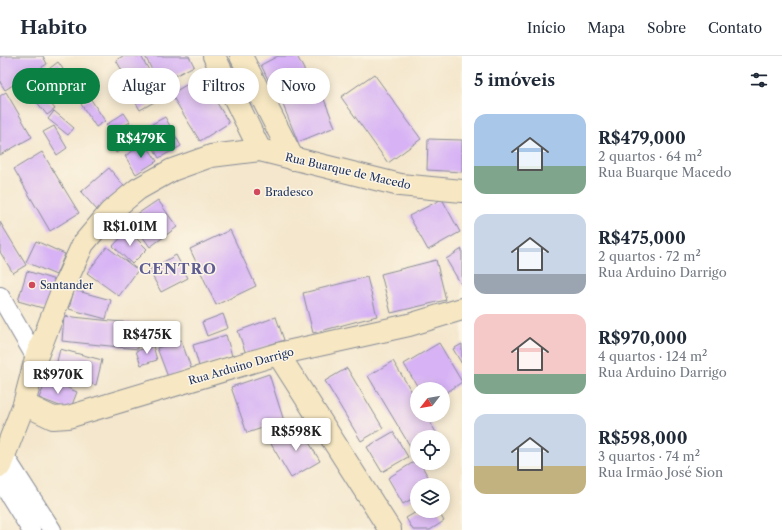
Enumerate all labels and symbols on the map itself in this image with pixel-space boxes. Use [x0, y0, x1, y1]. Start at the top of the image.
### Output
pin: R$479K [108, 125, 174, 159]
street label: Rua Buarque de Macedo [284, 150, 413, 192]
place label: Bradesco [265, 185, 313, 199]
marker: Bradesco [252, 187, 262, 197]
pin: R$1.01M [93, 213, 167, 247]
district label: CENTRO [139, 259, 217, 278]
place label: Santander [40, 278, 94, 292]
marker: Santander [27, 280, 37, 290]
pin: R$475K [114, 321, 180, 355]
street label: Rua Arduino Darrigo [187, 344, 295, 388]
pin: R$970K [25, 361, 91, 395]
north arrow [410, 382, 450, 422]
pin: R$598K [263, 418, 329, 452]

